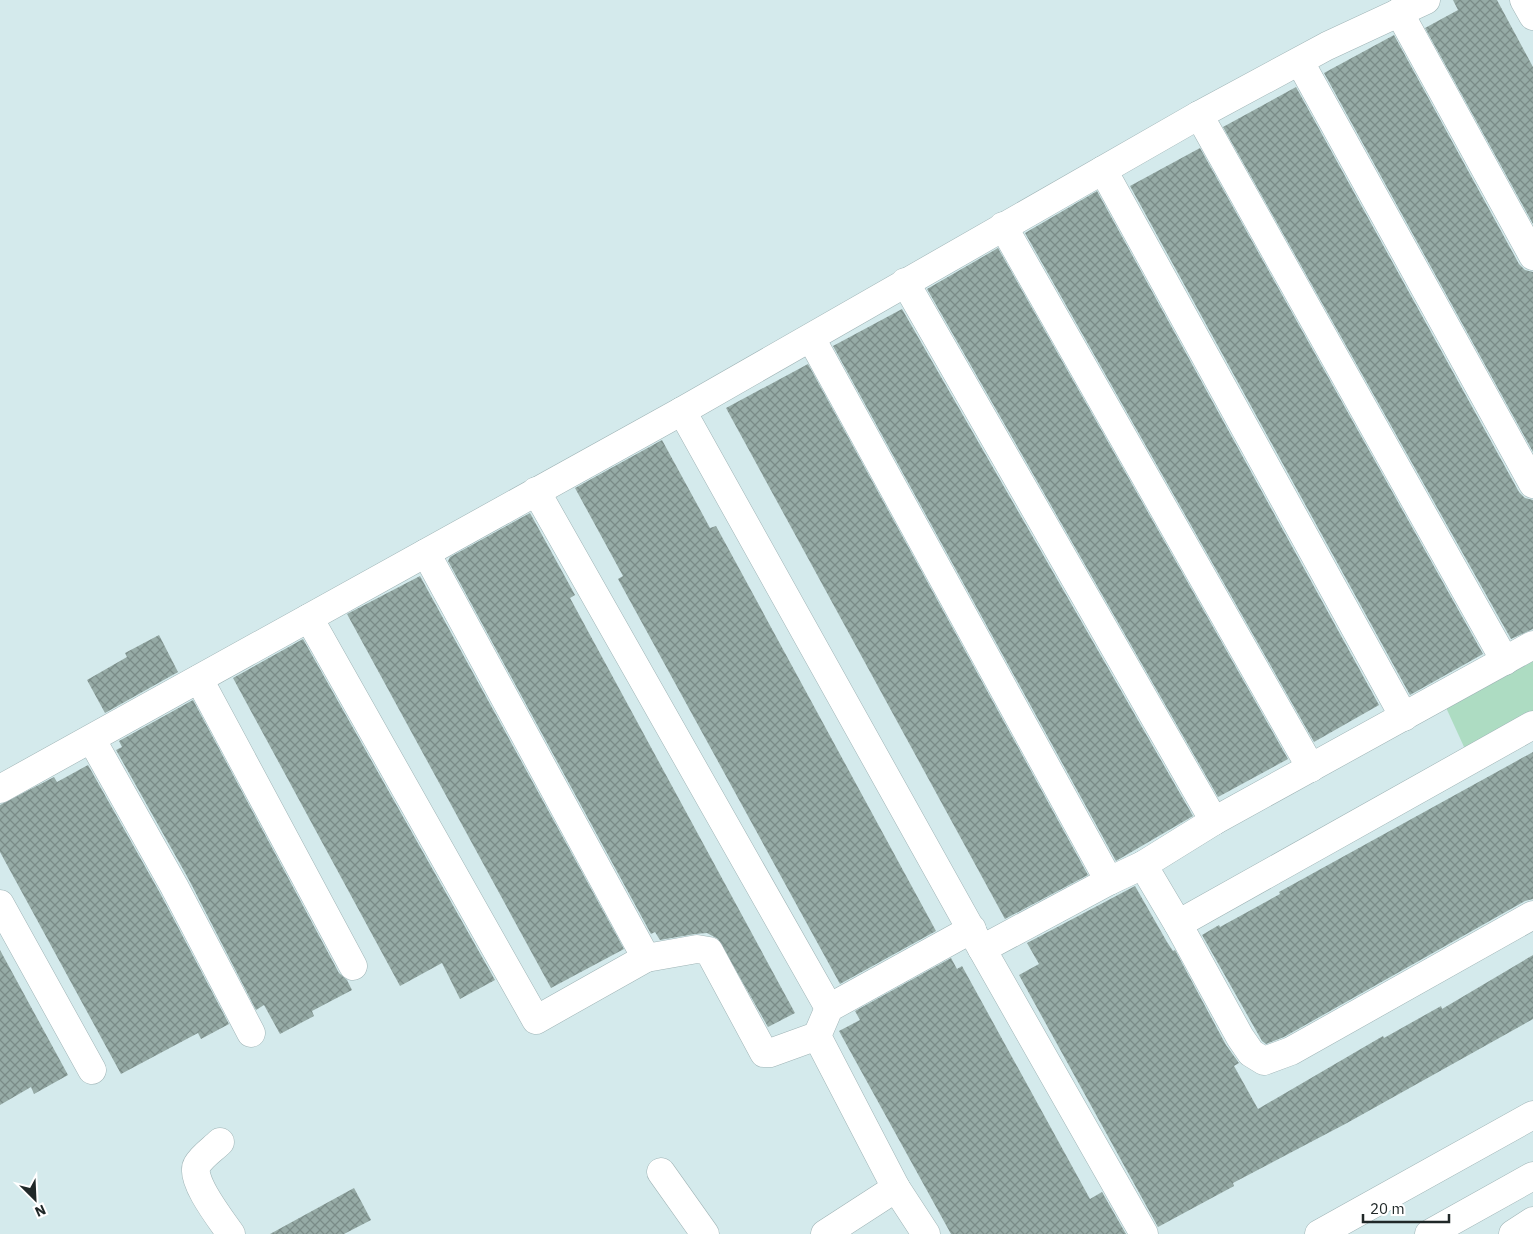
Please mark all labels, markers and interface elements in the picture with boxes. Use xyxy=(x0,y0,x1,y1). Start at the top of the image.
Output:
north arrow xyxy=(10,1174,60,1224)
scale bar xyxy=(1363,1192,1449,1224)
text: 20 m xyxy=(1370,1199,1405,1218)
text: N xyxy=(32,1201,49,1221)

